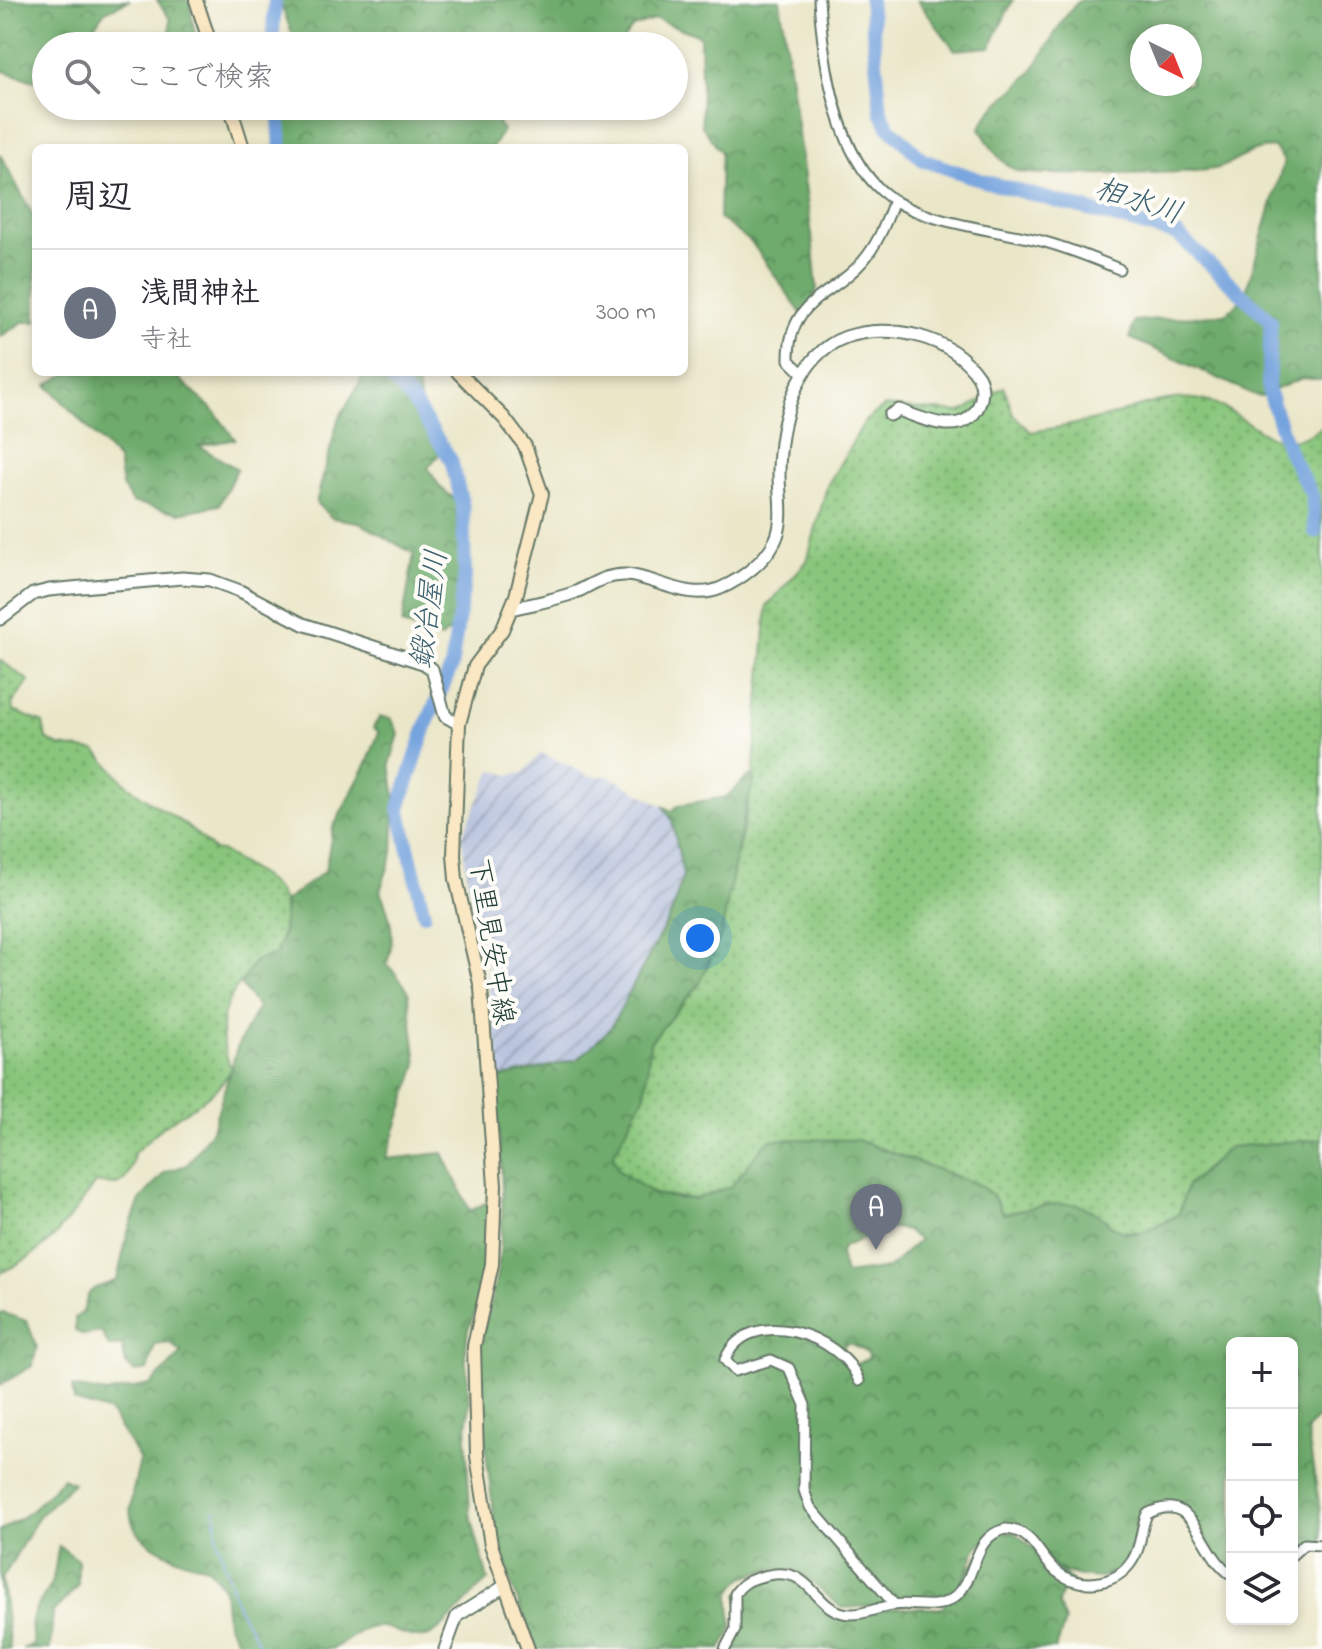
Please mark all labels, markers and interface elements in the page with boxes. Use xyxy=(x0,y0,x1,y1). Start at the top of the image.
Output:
north arrow xyxy=(1130,24,1202,96)
search box xyxy=(32,32,688,120)
icon: search xyxy=(60,54,104,98)
text: ここで検索 xyxy=(124,57,274,101)
water label: 相水川 xyxy=(1088,168,1188,238)
text: 周辺 xyxy=(64,174,132,224)
text: 浅間神社 xyxy=(140,273,260,317)
text: A xyxy=(82,294,98,332)
text: 300 m xyxy=(596,294,656,332)
text: 寺社 xyxy=(140,322,192,360)
water label: 鍛冶屋川 xyxy=(401,547,461,672)
street label: 下里見安中線 xyxy=(456,855,523,1028)
your location xyxy=(680,918,720,958)
pin: A xyxy=(850,1184,902,1250)
map controls xyxy=(1226,1337,1298,1625)
button: + xyxy=(1226,1337,1298,1409)
button: − xyxy=(1226,1409,1298,1481)
button: locate xyxy=(1226,1481,1298,1553)
button: layers xyxy=(1226,1553,1298,1625)

